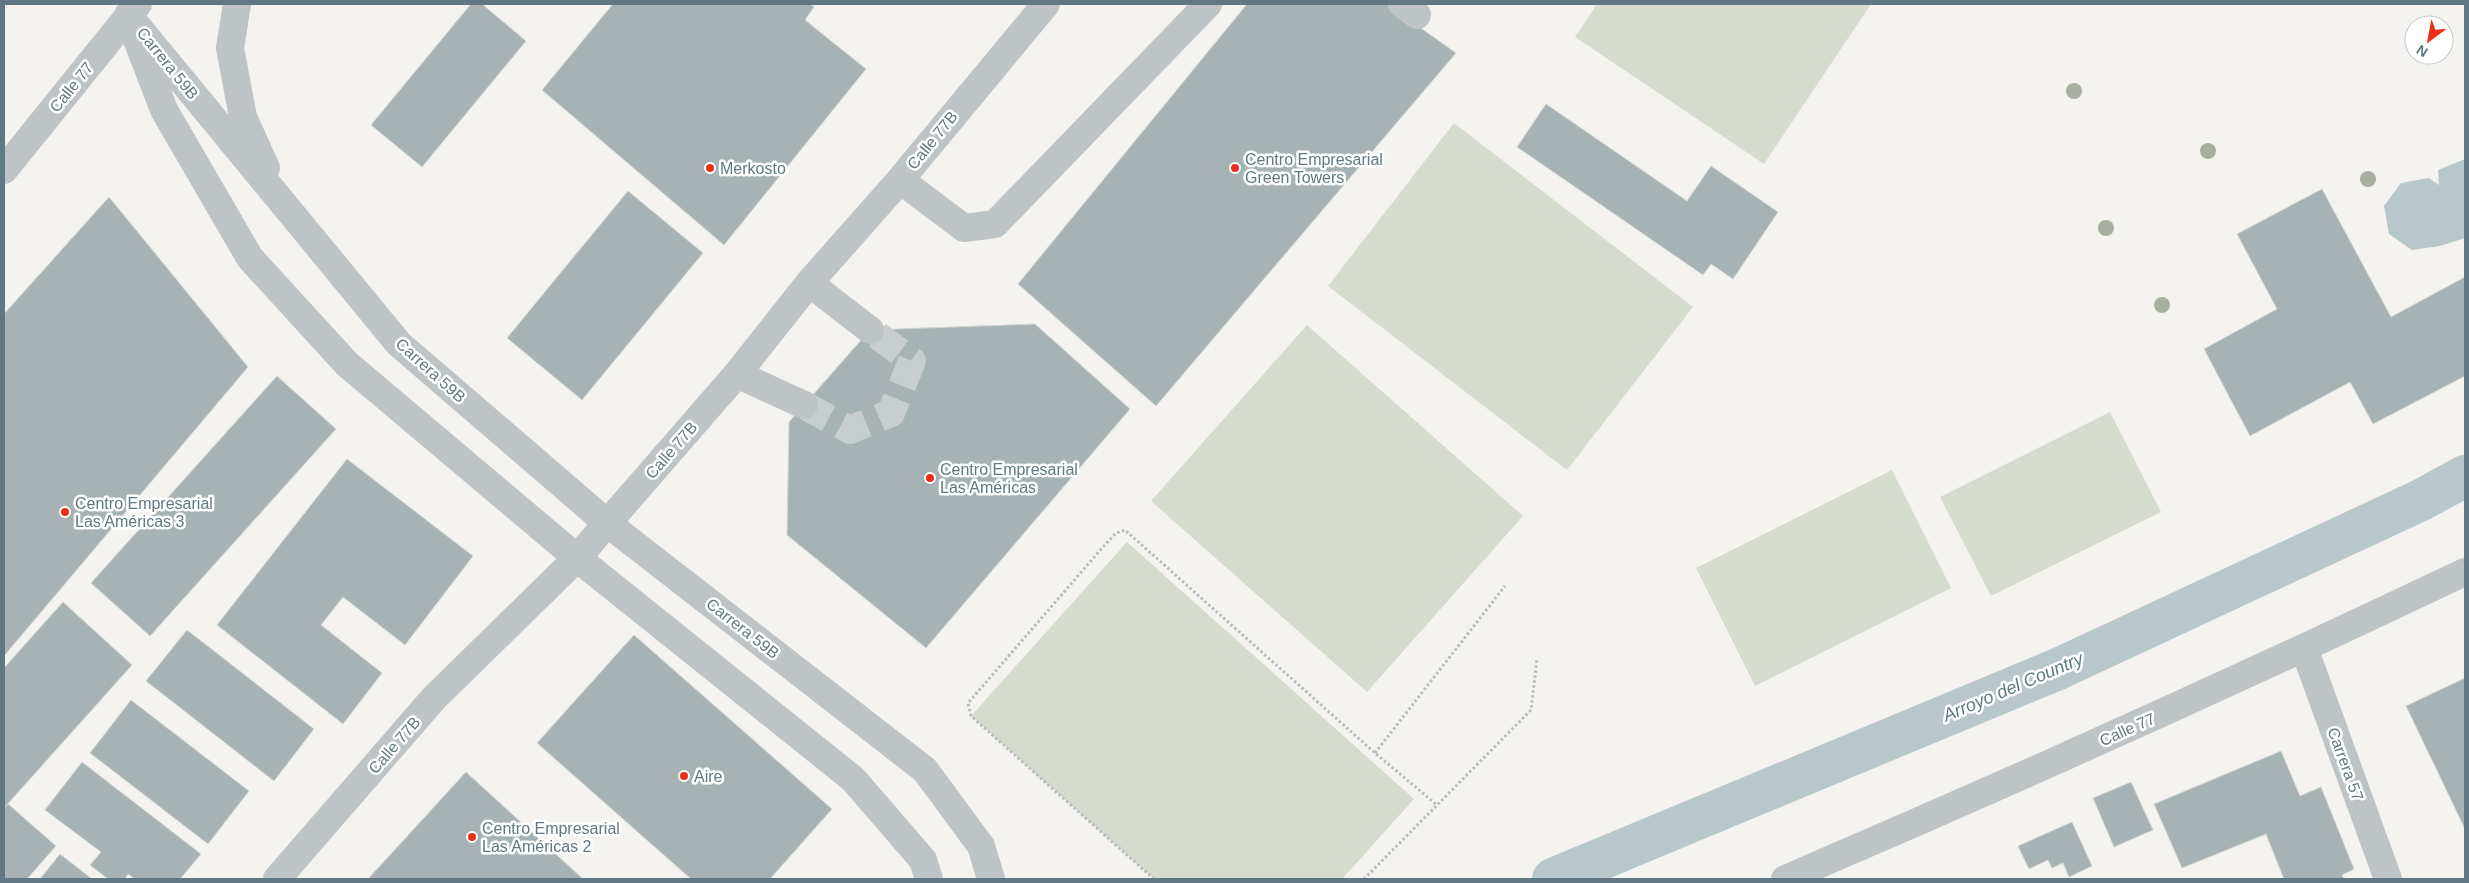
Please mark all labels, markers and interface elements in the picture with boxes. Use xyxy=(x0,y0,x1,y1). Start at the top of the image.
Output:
north arrow xyxy=(2404,15,2454,65)
street label: Carrera 59B xyxy=(134,24,202,103)
text: N xyxy=(2414,42,2431,60)
street label: Calle 77 xyxy=(46,59,97,115)
street label: Calle 77B xyxy=(904,108,961,173)
place label: Centro Empresarial Green Towers xyxy=(1245,151,1383,186)
place label: Merkosto xyxy=(720,160,786,177)
marker: Merkosto xyxy=(704,162,716,174)
marker: Centro Empresarial Green Towers xyxy=(1229,162,1241,174)
street label: Carrera 59B xyxy=(393,335,469,406)
street label: Calle 77B xyxy=(642,419,701,482)
place label: Centro Empresarial Las Américas xyxy=(940,461,1078,496)
marker: Centro Empresarial Las Américas xyxy=(924,472,936,484)
place label: Centro Empresarial Las Américas 3 xyxy=(75,495,213,530)
marker: Centro Empresarial Las Américas 3 xyxy=(59,506,71,518)
street label: Carrera 59B xyxy=(703,595,782,662)
water label: Arroyo del Country xyxy=(1939,648,2087,726)
street label: Calle 77 xyxy=(2097,710,2158,749)
street label: Calle 77B xyxy=(365,714,424,777)
street label: Carrera 57 xyxy=(2324,725,2367,803)
place label: Aire xyxy=(694,768,723,785)
marker: Aire xyxy=(678,770,690,782)
place label: Centro Empresarial Las Américas 2 xyxy=(482,820,620,855)
marker: Centro Empresarial Las Américas 2 xyxy=(466,831,478,843)

